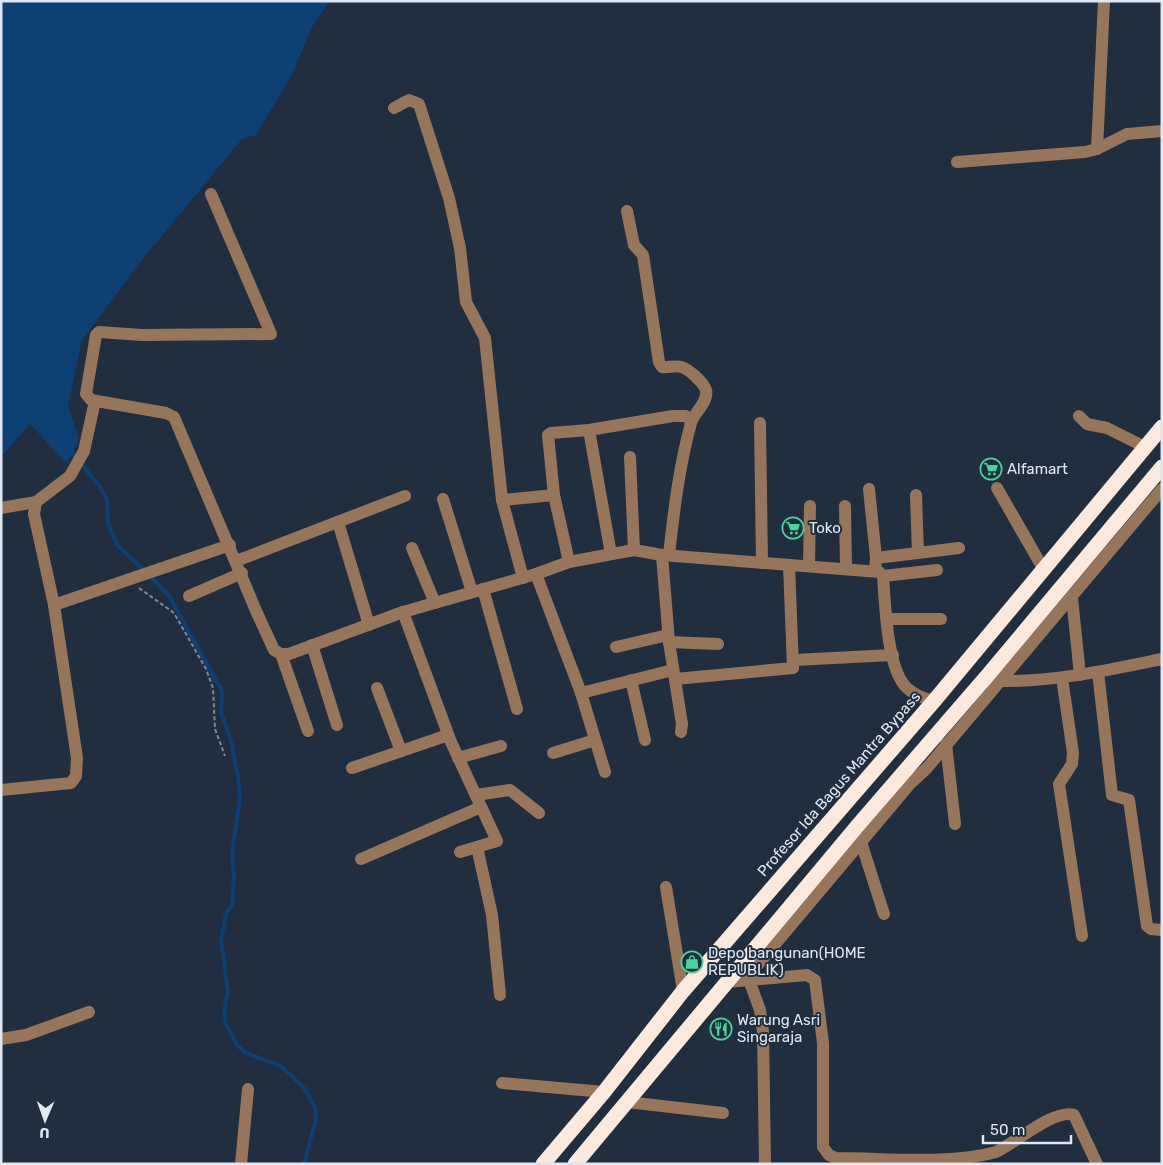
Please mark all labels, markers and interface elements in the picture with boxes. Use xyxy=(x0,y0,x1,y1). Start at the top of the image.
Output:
supermarket icon: Alfamart xyxy=(979,457,1003,481)
place label: Alfamart xyxy=(1007,460,1068,478)
supermarket icon: Toko xyxy=(781,516,805,540)
place label: Toko xyxy=(809,519,841,537)
street label: Profesor Ida Bagus Mantra Bypass xyxy=(754,688,924,880)
place label: Depo bangunan(HOME REPUBLIK) xyxy=(708,944,866,979)
shop icon: Depo bangunan(HOME REPUBLIK) xyxy=(680,950,704,974)
place label: Warung Asri Singaraja xyxy=(737,1011,820,1046)
restaurant icon: Warung Asri Singaraja xyxy=(709,1017,733,1041)
north arrow xyxy=(20,1095,70,1145)
scale bar xyxy=(983,1112,1070,1144)
text: 50 m xyxy=(990,1121,1025,1139)
text: U xyxy=(39,1124,50,1141)

